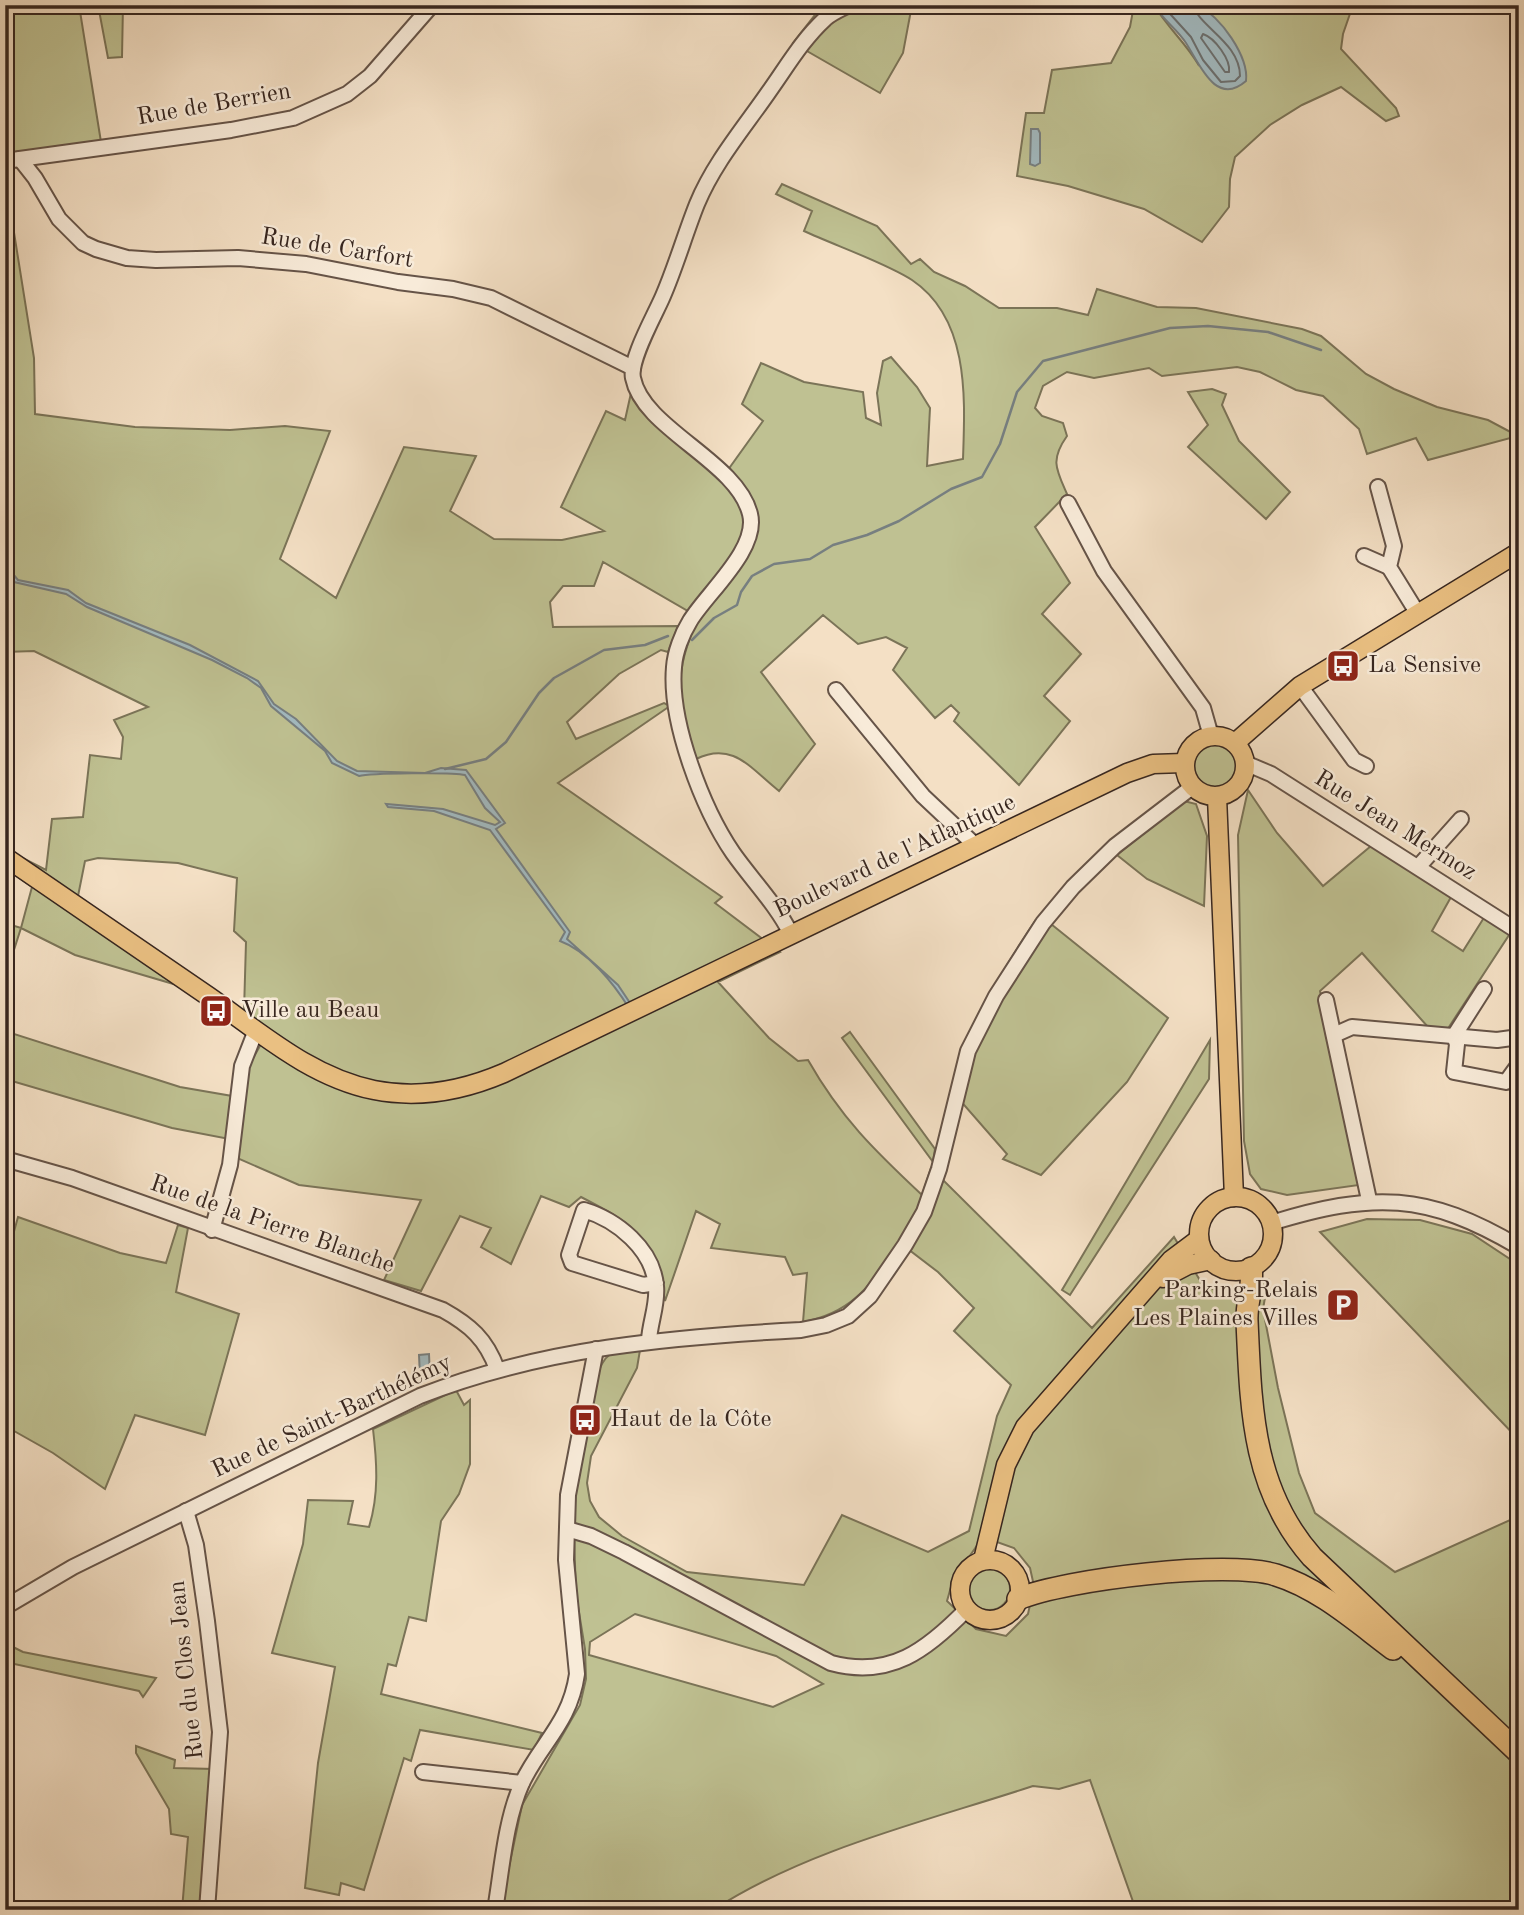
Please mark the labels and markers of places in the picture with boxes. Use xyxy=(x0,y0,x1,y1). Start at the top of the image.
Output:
bus stop icon: La Sensive xyxy=(1324,647,1362,685)
place label: La Sensive xyxy=(1368,654,1481,678)
bus stop icon: Ville au Beau xyxy=(197,992,235,1030)
place label: Ville au Beau xyxy=(241,999,380,1023)
place label: Parking-Relais Les Plaines Villes xyxy=(1133,1279,1318,1331)
parking icon: Parking-Relais Les Plaines Villes xyxy=(1324,1286,1362,1324)
bus stop icon: Haut de la Côte xyxy=(566,1401,604,1439)
place label: Haut de la Côte xyxy=(610,1408,771,1432)

